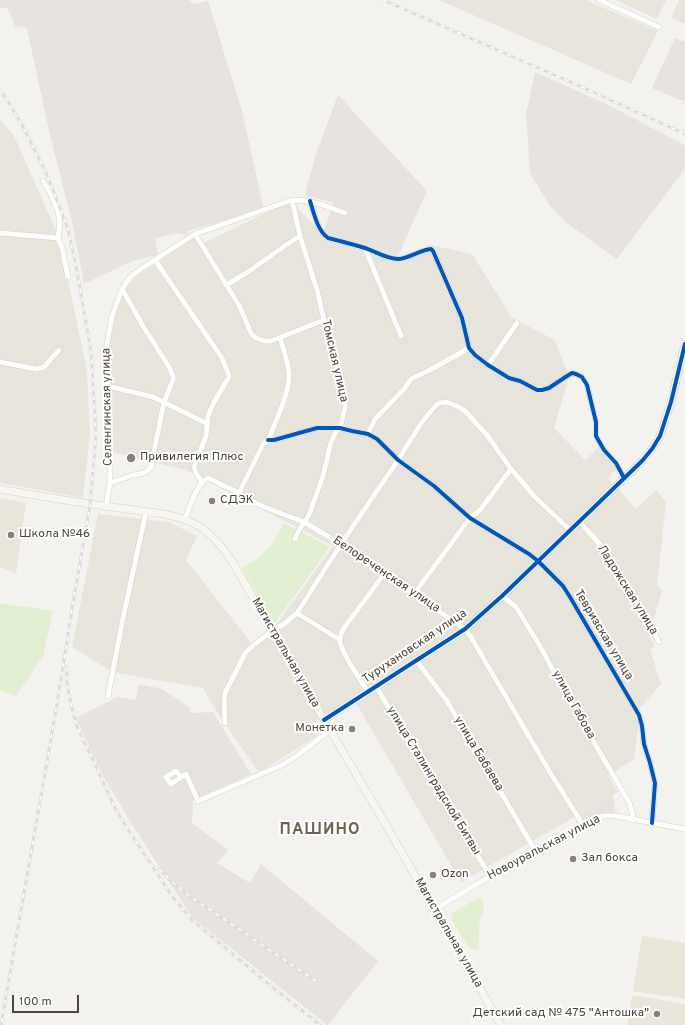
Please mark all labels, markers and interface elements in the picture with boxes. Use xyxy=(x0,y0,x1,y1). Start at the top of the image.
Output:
street label: Томская улица xyxy=(318,318,350,404)
street label: Селенгинская улица xyxy=(100,348,116,466)
place label: Привилегия Плюс xyxy=(140,451,243,465)
marker: Привилегия Плюс xyxy=(125,452,137,464)
place label: СДЭК xyxy=(220,494,254,508)
marker: СДЭК xyxy=(207,496,217,506)
place label: Школа №46 xyxy=(19,528,90,542)
marker: Школа №46 xyxy=(6,530,16,540)
street label: Белореченская улица xyxy=(330,534,442,616)
street label: Ладожская улица xyxy=(593,542,661,638)
street label: Тевризская улица xyxy=(570,587,636,683)
street label: Магистральная улица xyxy=(248,596,322,710)
street label: Турухановская улица xyxy=(360,607,470,687)
street label: улица Габова xyxy=(548,668,598,742)
street label: улица Сталинградской Битвы xyxy=(383,704,483,858)
street label: улица Бабаева xyxy=(450,714,506,794)
place label: Монетка xyxy=(295,722,344,736)
marker: Монетка xyxy=(347,724,357,734)
street label: Новоуральская улица xyxy=(485,812,603,884)
district label: ПАШИНО xyxy=(280,821,360,841)
place label: Зал бокса xyxy=(581,852,638,866)
marker: Зал бокса xyxy=(568,854,578,864)
place label: Ozon xyxy=(441,868,469,882)
marker: Ozon xyxy=(428,870,438,880)
street label: Магистральная улица xyxy=(411,876,485,990)
scale bar xyxy=(14,987,81,1013)
text: 100 m xyxy=(19,994,52,1010)
place label: Детский сад № 475 "Антошка" xyxy=(473,1007,649,1021)
marker: Детский сад № 475 "Антошка" xyxy=(652,1009,662,1019)

